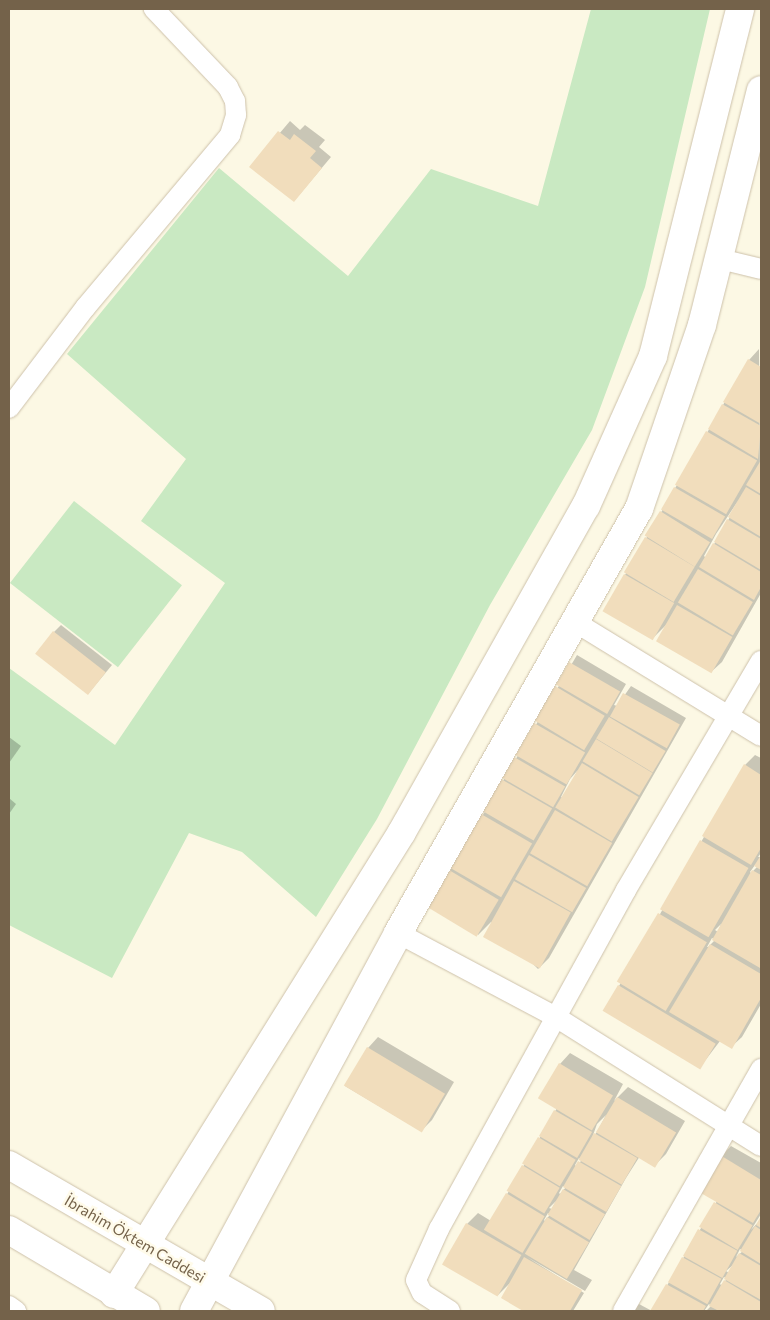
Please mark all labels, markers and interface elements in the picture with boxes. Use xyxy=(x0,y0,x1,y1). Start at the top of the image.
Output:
street label: İbrahim Öktem Caddesi xyxy=(61,1191,209,1287)

